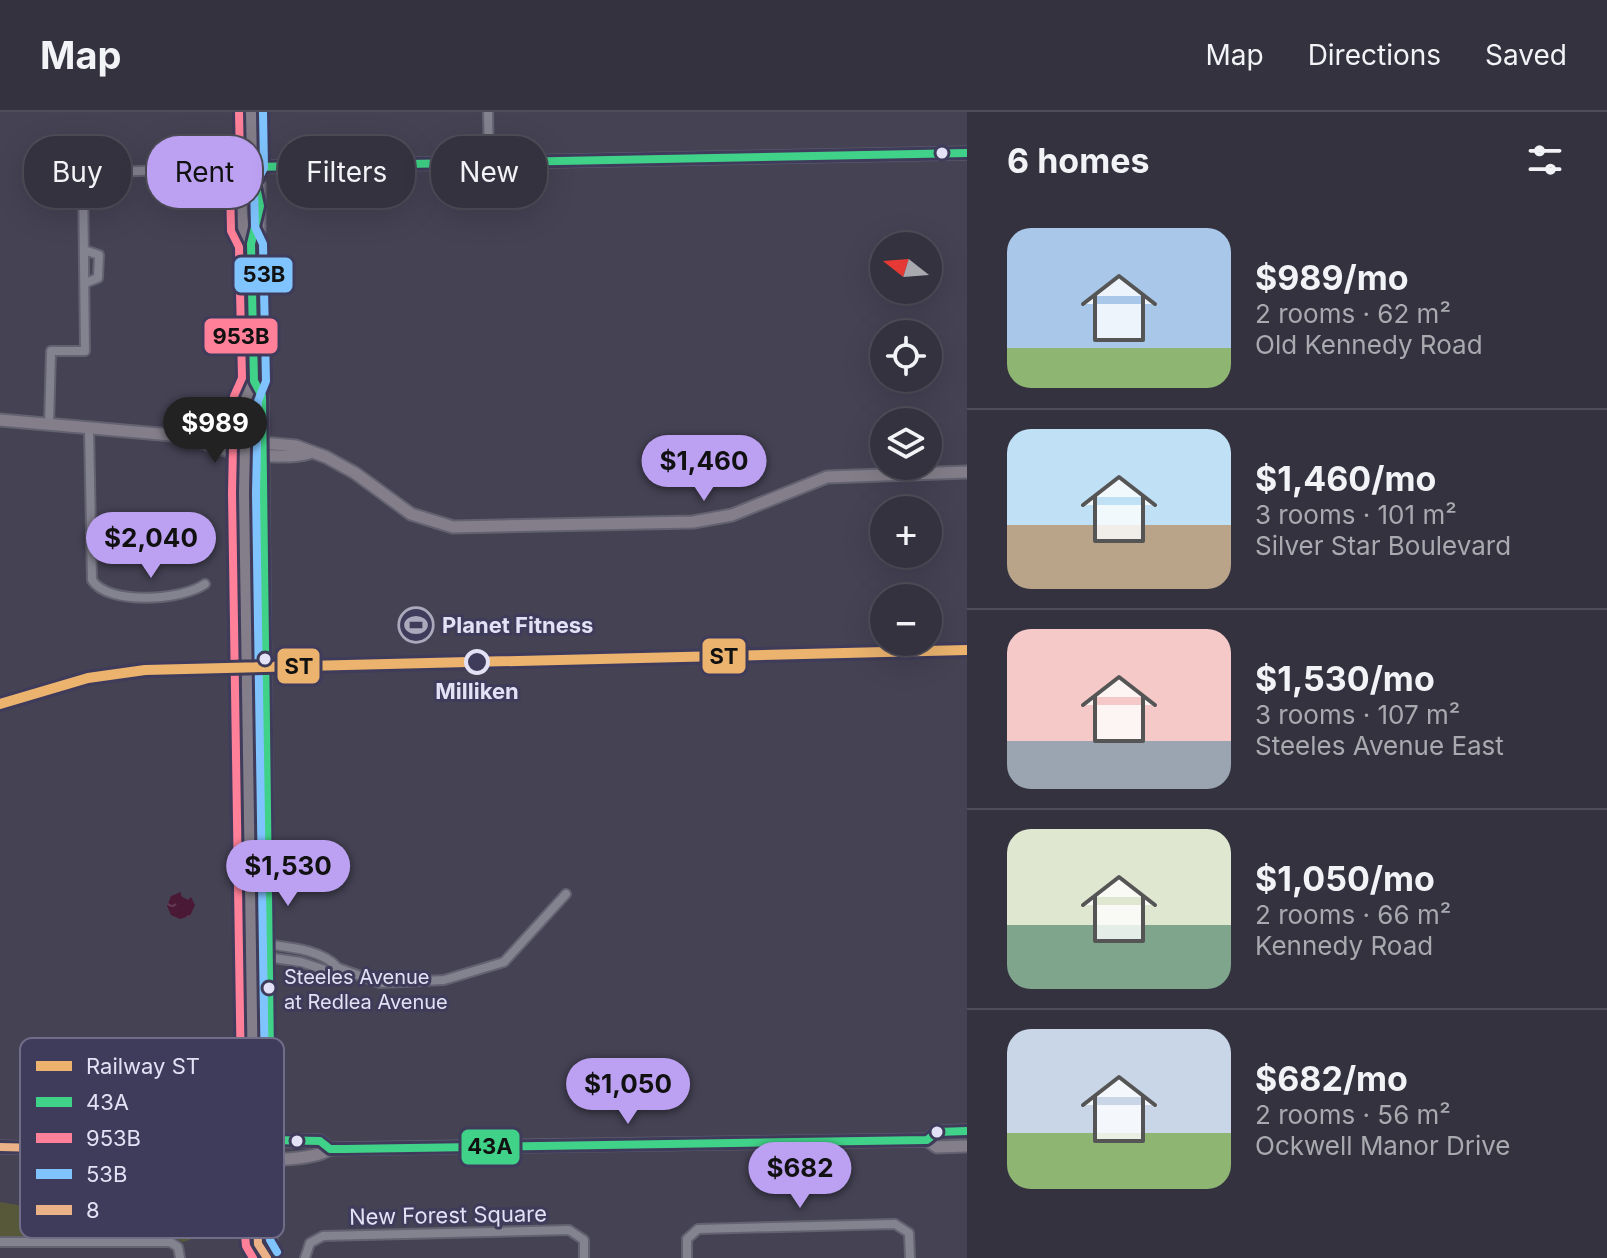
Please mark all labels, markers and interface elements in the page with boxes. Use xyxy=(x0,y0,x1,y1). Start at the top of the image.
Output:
text: Map xyxy=(40,32,121,78)
text: Map xyxy=(1205,38,1264,72)
text: Directions xyxy=(1308,38,1441,72)
text: Saved xyxy=(1485,38,1567,72)
chip: Buy xyxy=(24,136,131,208)
chip: Rent xyxy=(147,136,262,208)
chip: Filters xyxy=(278,136,415,208)
chip: New xyxy=(431,136,547,208)
icon: filters xyxy=(1523,138,1567,182)
text: 6 homes xyxy=(1007,140,1149,181)
unlabelled marker xyxy=(934,145,950,161)
north arrow xyxy=(870,232,942,304)
map controls xyxy=(870,232,942,656)
line badge: 53B xyxy=(233,256,294,294)
text: $989/mo xyxy=(1255,257,1409,298)
icon: home xyxy=(1071,260,1167,356)
text: 53B xyxy=(243,261,285,287)
text: 2 rooms · 62 m² xyxy=(1255,298,1451,329)
line badge: 953B xyxy=(203,317,279,355)
button: locate xyxy=(870,320,942,392)
text: 953B xyxy=(212,323,270,349)
text: Old Kennedy Road xyxy=(1255,329,1483,360)
pin: $989 xyxy=(168,397,262,465)
text: $989 xyxy=(181,407,249,438)
button: layers xyxy=(870,408,942,480)
pin: $1,460 xyxy=(639,435,769,503)
text: $1,460 xyxy=(660,445,748,476)
text: $1,460/mo xyxy=(1255,458,1436,499)
icon: home xyxy=(1071,461,1167,557)
button: + xyxy=(870,496,942,568)
text: 3 rooms · 101 m² xyxy=(1255,499,1457,530)
pin: $2,040 xyxy=(86,512,216,580)
text: $2,040 xyxy=(104,522,198,553)
text: Silver Star Boulevard xyxy=(1255,530,1511,561)
button: − xyxy=(870,584,942,656)
sports icon: Planet Fitness xyxy=(397,606,435,644)
place label: Planet Fitness xyxy=(442,612,593,638)
line badge: ST xyxy=(701,637,747,675)
text: ST xyxy=(709,643,739,669)
line badge: ST xyxy=(276,647,321,685)
marker: Milliken xyxy=(465,650,489,674)
unlabelled marker xyxy=(257,651,273,667)
text: ST xyxy=(284,653,314,679)
text: $1,530/mo xyxy=(1255,658,1435,699)
icon: home xyxy=(1071,661,1167,757)
place label: Milliken xyxy=(435,678,519,704)
text: 3 rooms · 107 m² xyxy=(1255,699,1460,730)
text: Steeles Avenue East xyxy=(1255,730,1504,761)
pin: $1,530 xyxy=(223,840,353,908)
text: $1,530 xyxy=(244,850,332,881)
text: $1,050/mo xyxy=(1255,858,1435,899)
icon: home xyxy=(1071,861,1167,957)
text: 2 rooms · 66 m² xyxy=(1255,899,1451,930)
text: Kennedy Road xyxy=(1255,930,1433,961)
place label: Steeles Avenue at Redlea Avenue xyxy=(284,965,448,1014)
marker: Steeles Avenue at Redlea Avenue xyxy=(261,980,277,996)
legend xyxy=(20,1038,284,1238)
text: Railway ST xyxy=(86,1053,200,1079)
pin: $1,050 xyxy=(563,1058,693,1126)
text: $682/mo xyxy=(1255,1058,1408,1099)
icon: home xyxy=(1071,1061,1167,1157)
text: $1,050 xyxy=(584,1068,672,1099)
text: 43A xyxy=(86,1089,129,1115)
text: 2 rooms · 56 m² xyxy=(1255,1099,1451,1130)
unlabelled marker xyxy=(929,1124,945,1140)
text: 953B xyxy=(86,1125,141,1151)
line badge: 43A xyxy=(460,1128,521,1166)
text: Ockwell Manor Drive xyxy=(1255,1130,1511,1161)
unlabelled marker xyxy=(289,1133,305,1149)
text: 43A xyxy=(467,1133,513,1159)
pin: $682 xyxy=(753,1142,847,1210)
text: $682 xyxy=(766,1152,834,1183)
text: 53B xyxy=(86,1161,127,1187)
text: 8 xyxy=(86,1197,100,1223)
street label: New Forest Square xyxy=(349,1200,547,1230)

